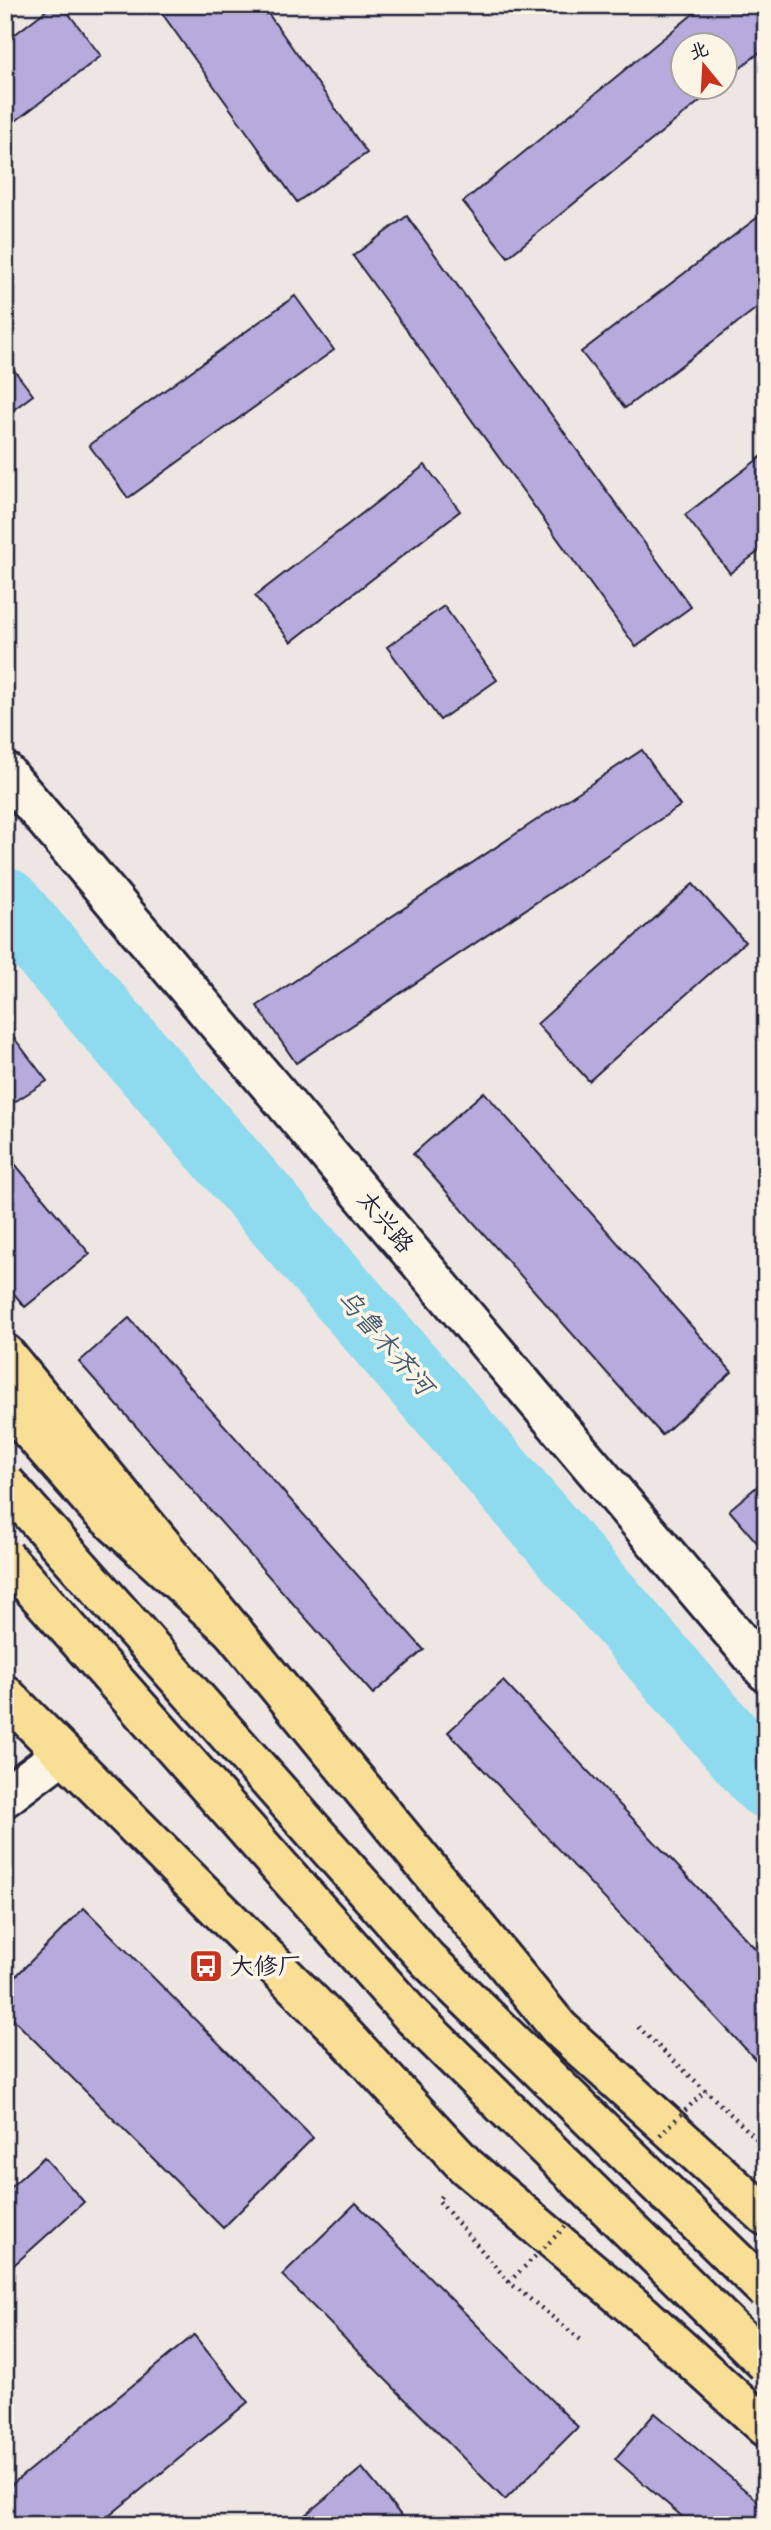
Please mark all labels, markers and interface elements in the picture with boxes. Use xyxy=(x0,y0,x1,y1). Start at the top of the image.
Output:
north arrow xyxy=(670,32,740,102)
text: 北 xyxy=(686,36,713,68)
street label: 太兴路 xyxy=(348,1185,421,1262)
water label: 乌鲁木齐河 xyxy=(327,1282,443,1409)
bus stop icon: 大修厂 xyxy=(187,1947,225,1985)
place label: 大修厂 xyxy=(230,1951,302,1986)

